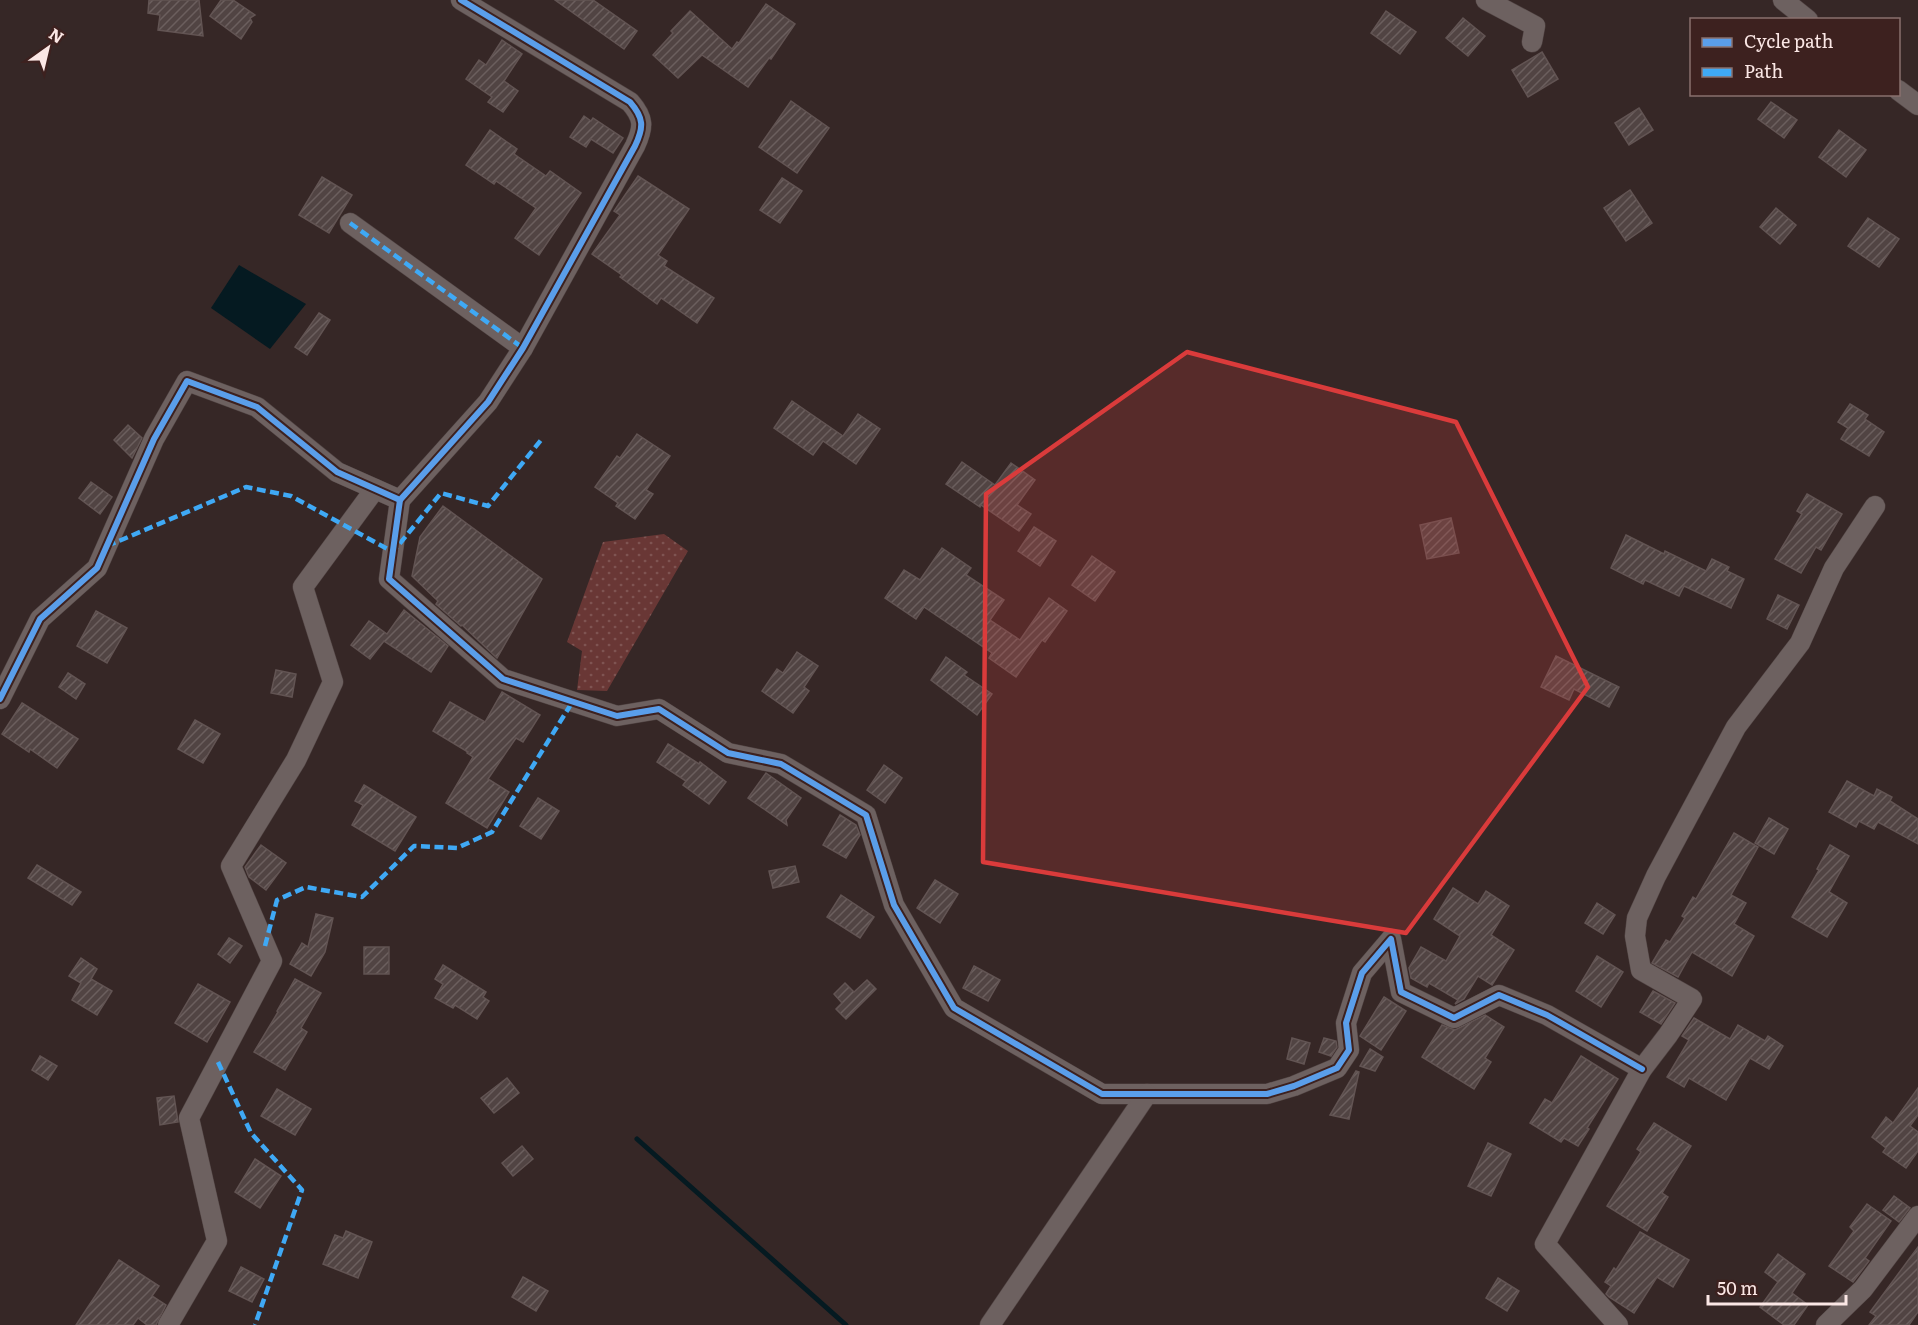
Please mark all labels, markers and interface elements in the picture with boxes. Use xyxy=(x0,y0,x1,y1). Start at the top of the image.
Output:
north arrow xyxy=(18,18,78,78)
legend xyxy=(1690,18,1900,96)
text: N xyxy=(45,21,69,48)
text: Cycle path xyxy=(1744,27,1833,54)
text: Path xyxy=(1744,57,1783,84)
scale bar xyxy=(1708,1268,1846,1306)
text: 50 m xyxy=(1717,1274,1758,1301)

